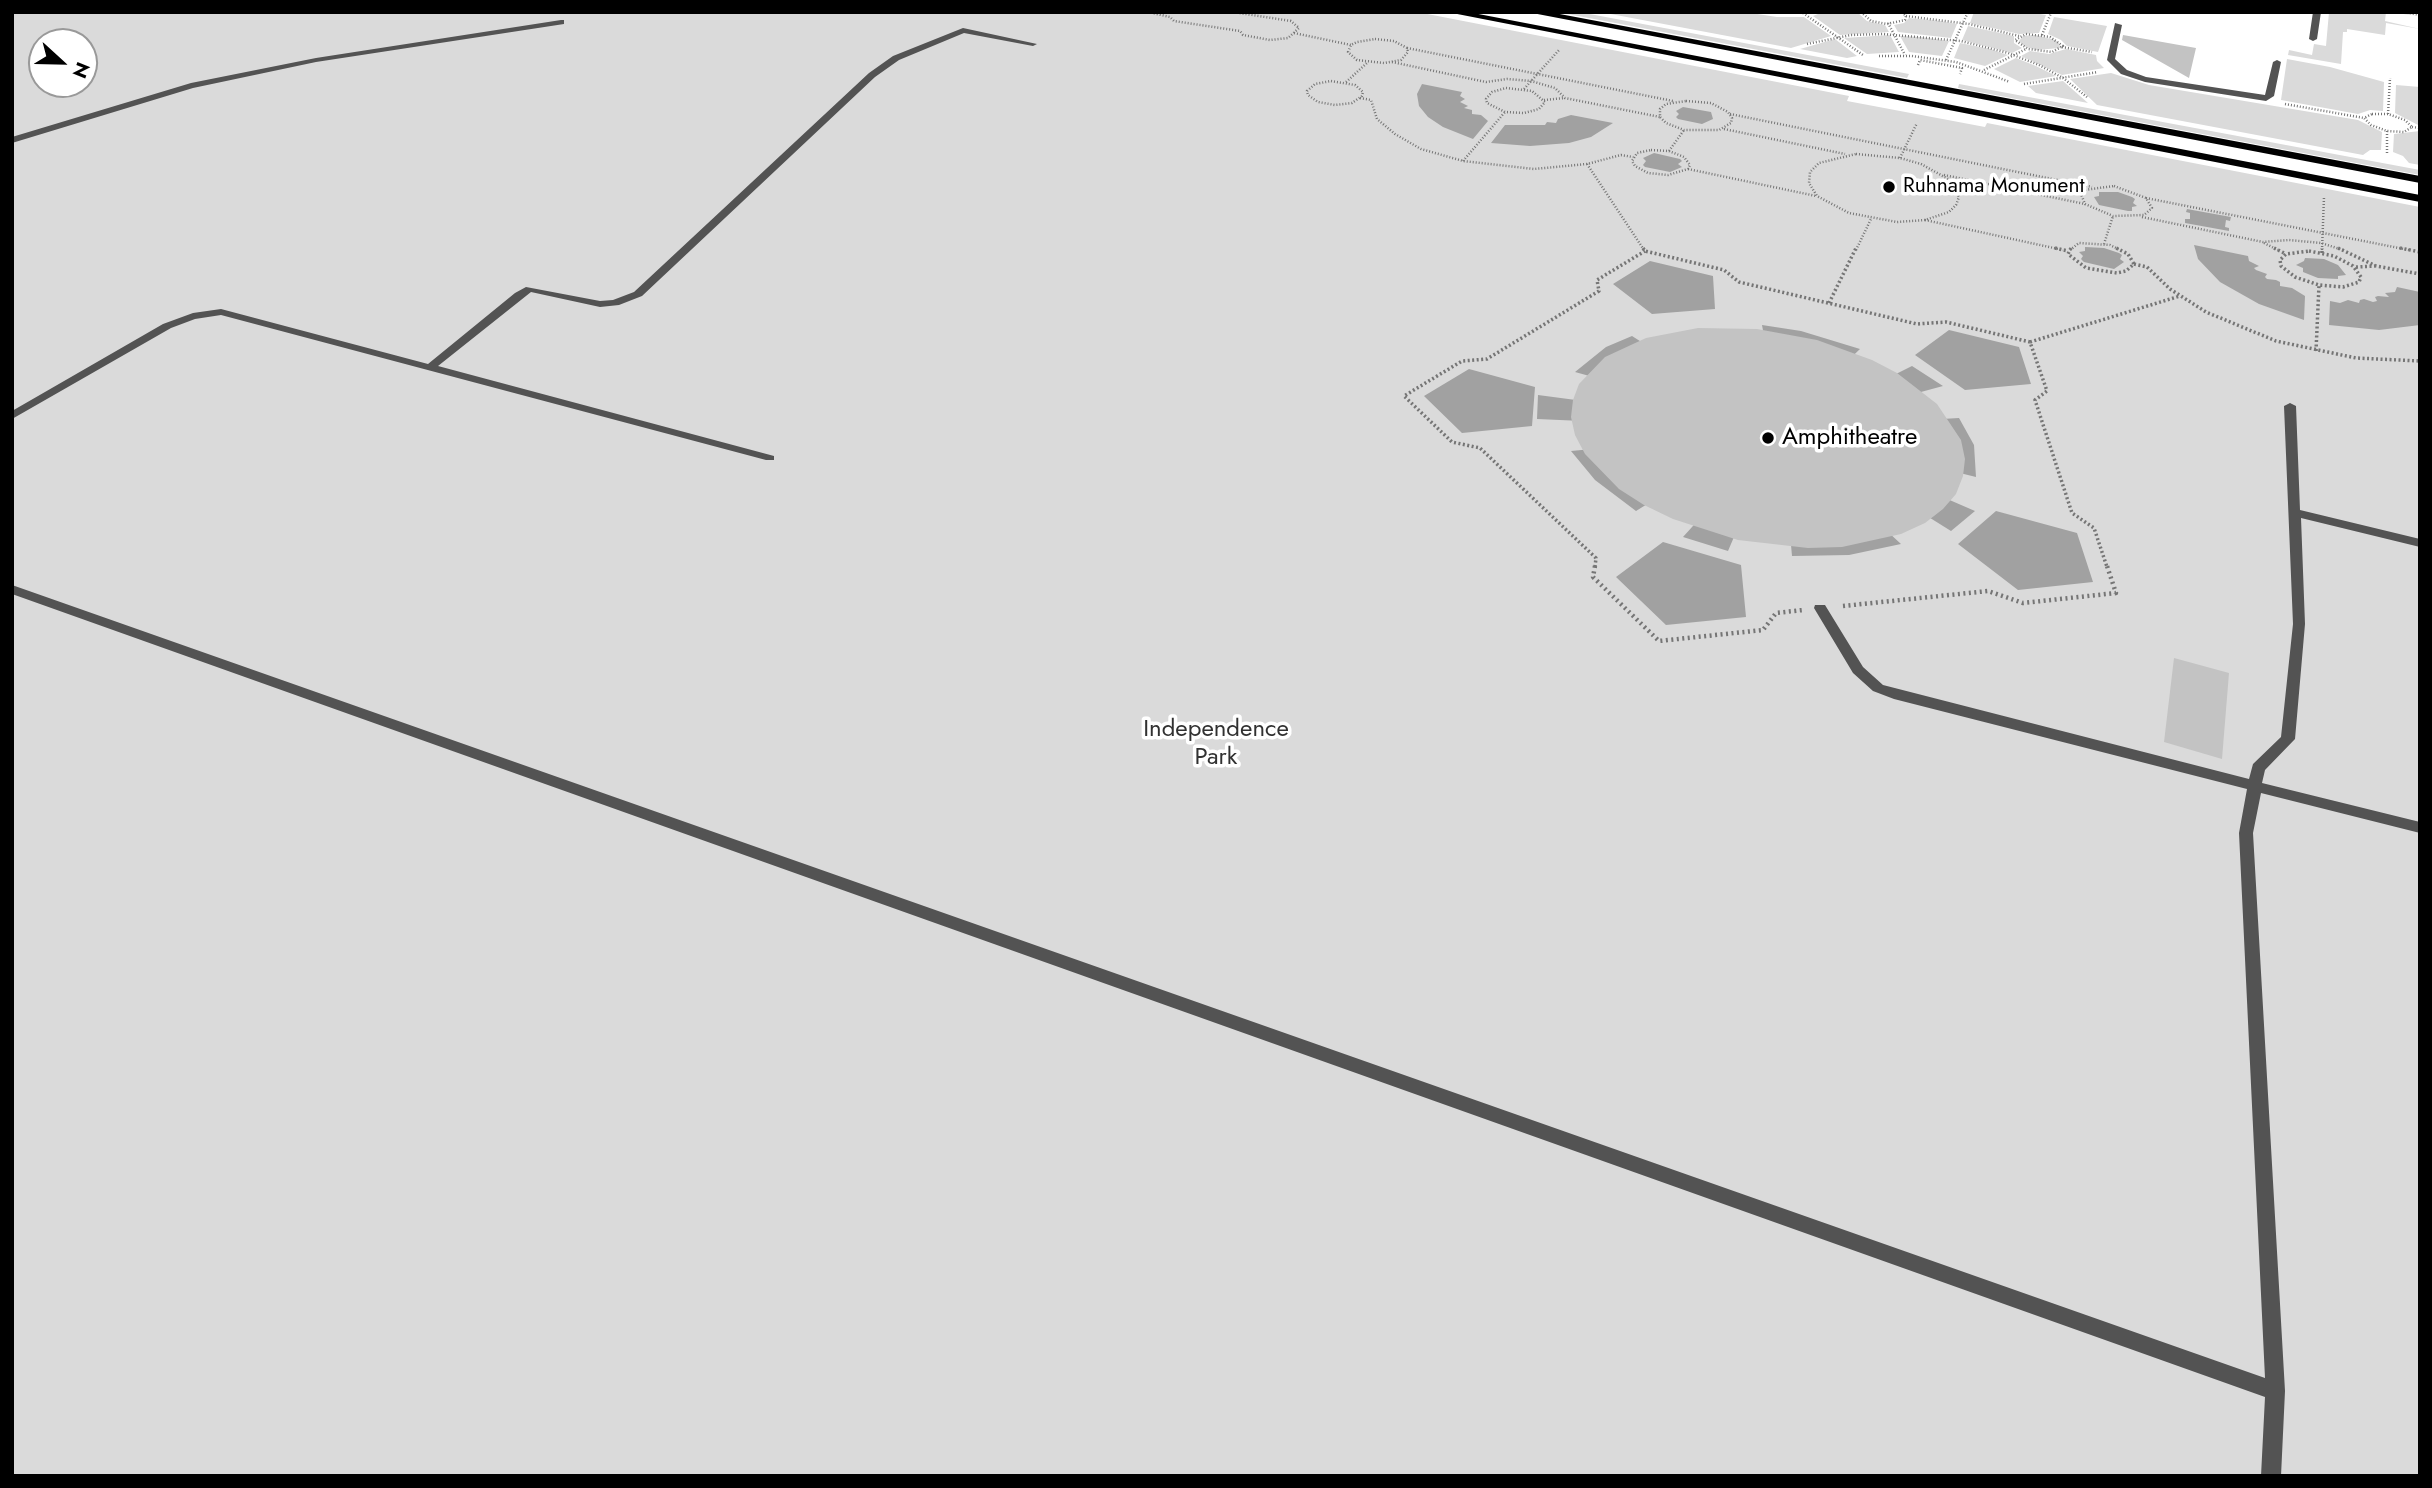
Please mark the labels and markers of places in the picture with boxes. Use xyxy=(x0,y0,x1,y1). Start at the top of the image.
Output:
place label: Ruhnama Monument xyxy=(1903,174,2085,200)
marker: Ruhnama Monument xyxy=(1881,179,1897,195)
place label: Amphitheatre xyxy=(1782,424,1917,452)
marker: Amphitheatre xyxy=(1760,430,1776,446)

